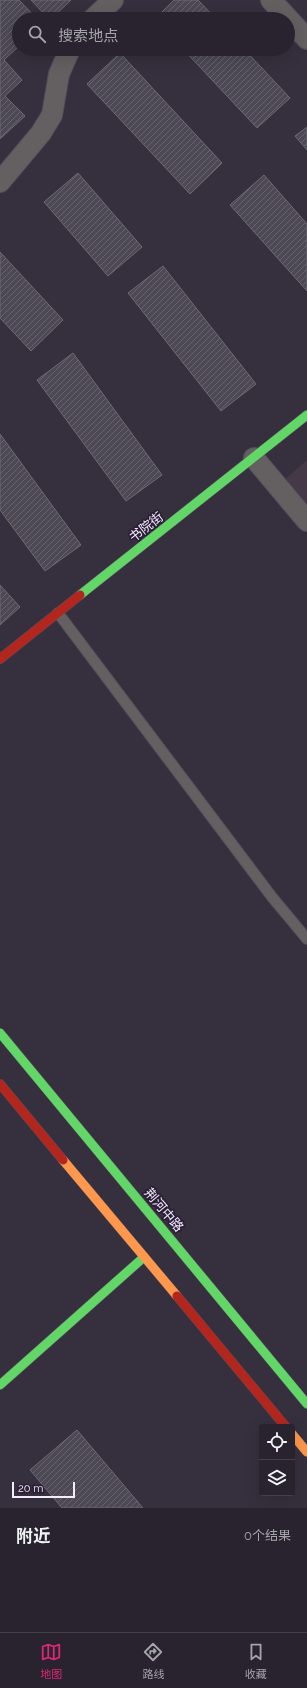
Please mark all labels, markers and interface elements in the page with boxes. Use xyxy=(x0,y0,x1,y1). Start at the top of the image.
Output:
search box xyxy=(12,12,295,56)
icon: search xyxy=(26,23,48,45)
text: 搜索地点 xyxy=(58,27,118,45)
street label: 书院街 xyxy=(126,509,166,545)
street label: 荆河中路 xyxy=(142,1185,186,1235)
map controls xyxy=(259,1424,295,1496)
button: locate xyxy=(259,1424,295,1460)
button: layers xyxy=(259,1460,295,1496)
scale bar xyxy=(12,1480,75,1499)
text: 20 m xyxy=(18,1482,43,1495)
text: 附近 xyxy=(16,1526,50,1546)
text: 0个结果 xyxy=(244,1528,291,1543)
tab: 地图 xyxy=(40,1641,62,1681)
tab: 路线 xyxy=(142,1641,164,1681)
tab: 收藏 xyxy=(245,1641,267,1681)

